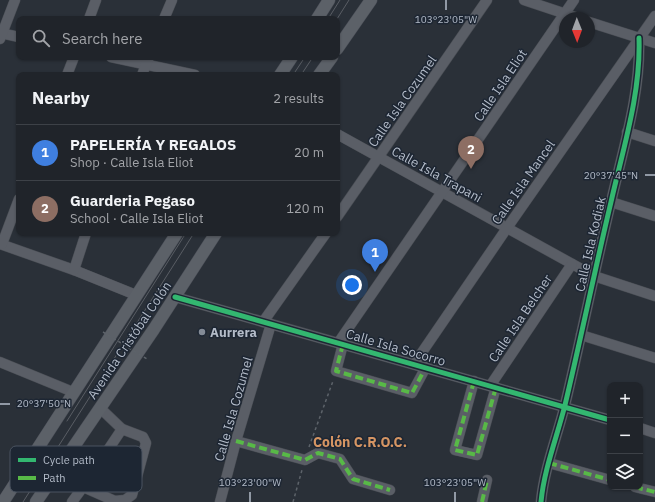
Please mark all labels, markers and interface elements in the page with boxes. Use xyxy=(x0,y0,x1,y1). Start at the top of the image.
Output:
north arrow xyxy=(559,12,595,48)
text: 103°23'05"W xyxy=(415,13,477,26)
search box xyxy=(16,16,340,60)
icon: search xyxy=(30,27,52,49)
text: Search here xyxy=(62,29,142,48)
street label: Calle Isla Eliot xyxy=(470,46,531,125)
street label: Calle Isla Cozumel xyxy=(364,52,441,150)
text: Nearby xyxy=(32,87,90,109)
text: 2 results xyxy=(273,90,324,107)
text: PAPELERÍA Y REGALOS xyxy=(70,135,236,154)
pin: 2 xyxy=(458,136,484,169)
street label: Calle Isla Mancel xyxy=(488,136,559,228)
street label: Calle Isla Trapani xyxy=(388,143,485,206)
text: 1 xyxy=(41,144,49,161)
text: 20 m xyxy=(294,144,324,161)
text: Shop · Calle Isla Eliot xyxy=(70,154,194,171)
text: 20°37'45"N xyxy=(584,169,638,182)
text: Guarderia Pegaso xyxy=(70,191,195,210)
street label: Calle Isla Kodiak xyxy=(571,195,610,293)
text: 2 xyxy=(41,200,49,217)
text: 120 m xyxy=(286,200,324,217)
text: School · Calle Isla Eliot xyxy=(70,210,203,227)
pin: 1 xyxy=(362,239,388,272)
street label: Calle Isla Belcher xyxy=(485,271,556,365)
your location xyxy=(342,275,362,295)
street label: Avenida Cristóbal Colón xyxy=(84,278,175,402)
place label: Aurrera xyxy=(210,324,257,341)
street label: Calle Isla Socorro xyxy=(344,325,448,370)
marker: Aurrera xyxy=(197,327,207,337)
street label: Calle Isla Cozumel xyxy=(210,354,257,463)
map controls xyxy=(607,382,643,490)
button: + xyxy=(607,382,643,418)
text: 20°37'50"N xyxy=(17,397,71,410)
button: − xyxy=(607,418,643,454)
district label: Colón C.R.O.C. xyxy=(313,433,407,451)
legend xyxy=(10,446,142,492)
text: Cycle path xyxy=(43,453,95,467)
button: layers xyxy=(607,454,643,490)
text: Path xyxy=(43,471,66,485)
text: 103°23'00"W xyxy=(219,476,281,489)
text: 103°23'05"W xyxy=(424,476,486,489)

